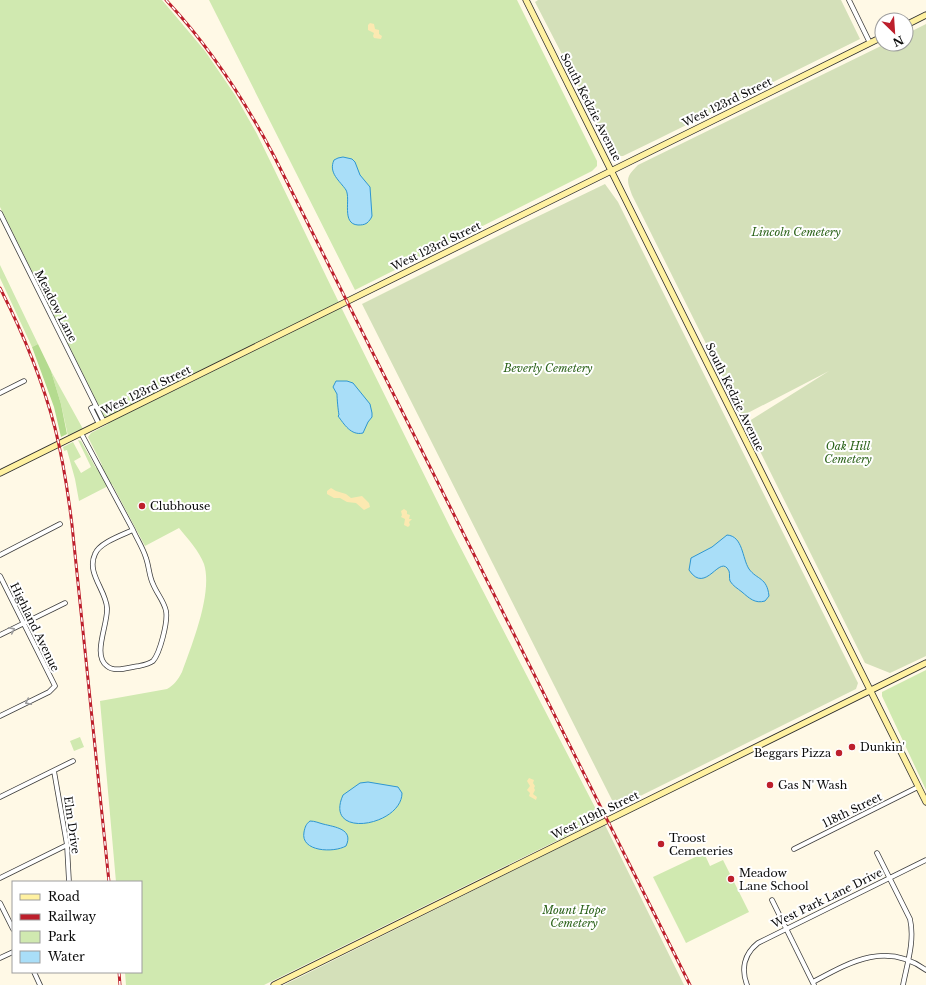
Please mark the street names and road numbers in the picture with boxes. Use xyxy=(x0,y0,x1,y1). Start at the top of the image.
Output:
street label: South Kedzie Avenue xyxy=(558,51,624,163)
street label: West 123rd Street xyxy=(679,74,775,130)
street label: West 123rd Street xyxy=(388,218,484,274)
street label: Meadow Lane xyxy=(32,268,80,344)
street label: South Kedzie Avenue xyxy=(703,340,767,454)
street label: West 123rd Street xyxy=(98,362,194,418)
street label: Highland Avenue xyxy=(7,580,63,674)
street label: West 119th Street xyxy=(548,787,642,843)
street label: 118th Street xyxy=(820,789,885,830)
street label: Elm Drive xyxy=(61,795,83,855)
street label: West Park Lane Drive xyxy=(768,865,885,931)

